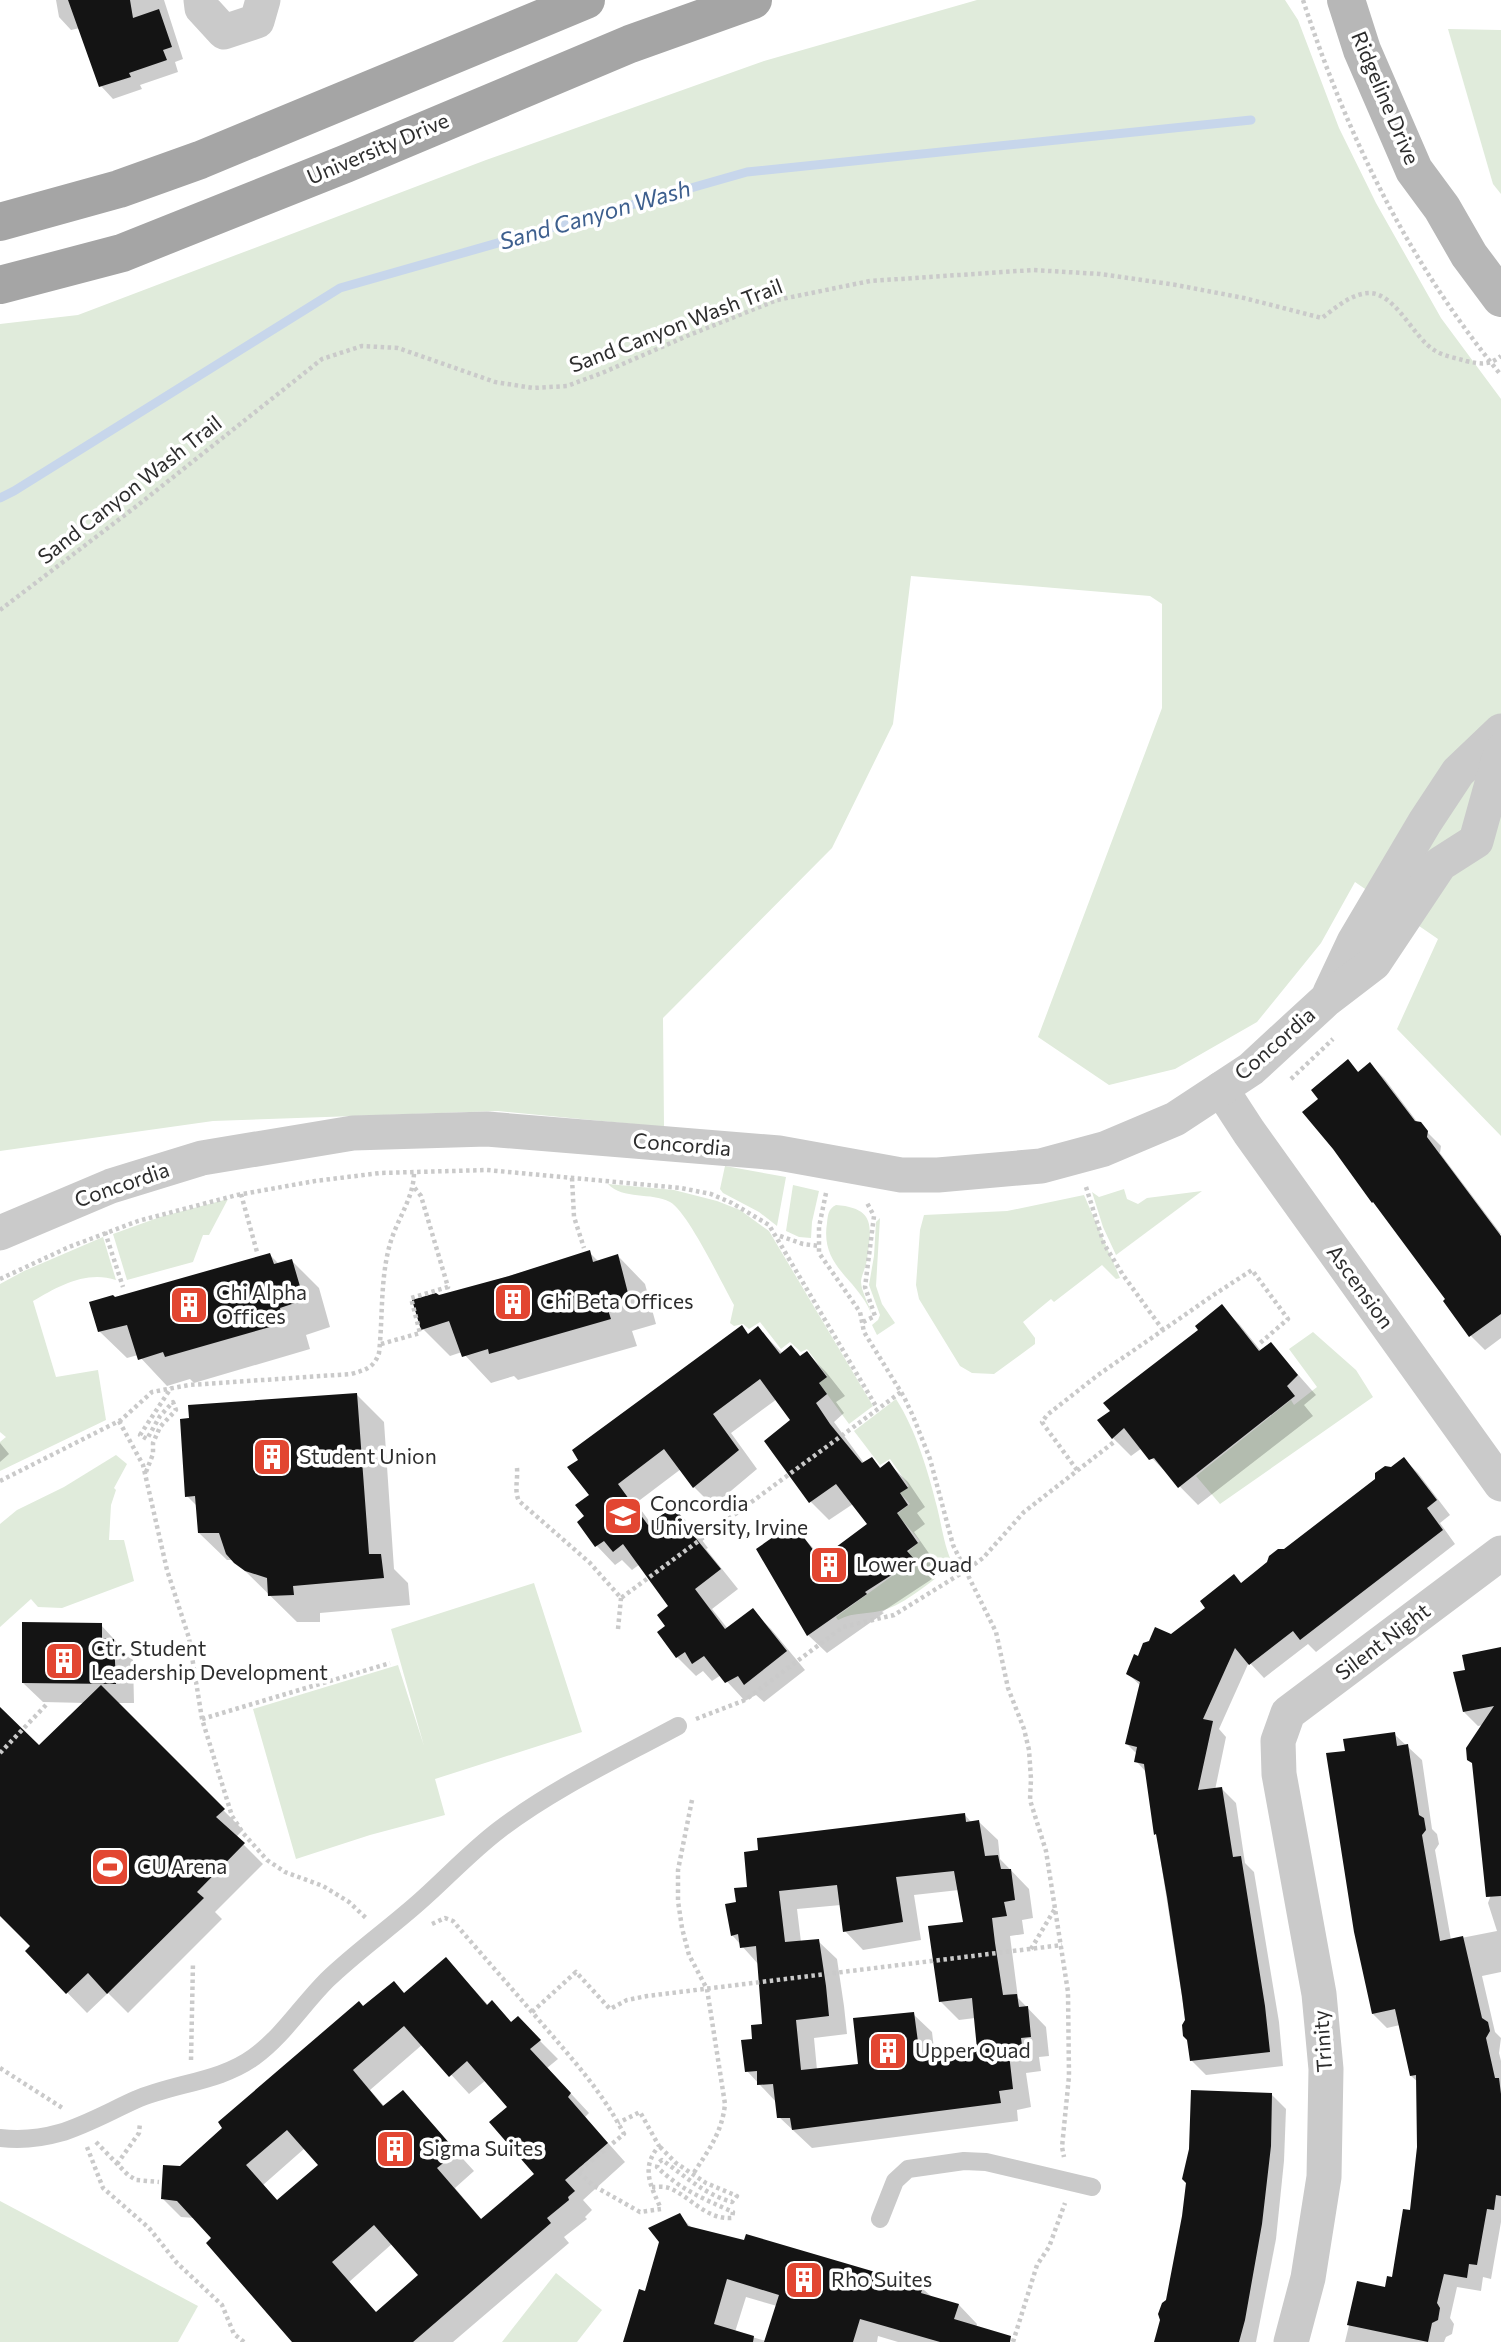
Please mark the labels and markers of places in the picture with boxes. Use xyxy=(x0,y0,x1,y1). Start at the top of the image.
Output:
place label: Chi Alpha Offices xyxy=(216,1279,307,1328)
building icon: Chi Beta Offices xyxy=(492,1281,534,1323)
building icon: Chi Alpha Offices xyxy=(168,1284,210,1326)
place label: Chi Beta Offices xyxy=(540,1288,694,1313)
building icon: Student Union xyxy=(251,1436,293,1478)
place label: Student Union xyxy=(299,1443,437,1468)
place label: Concordia University, Irvine xyxy=(650,1490,808,1539)
school or university icon: Concordia University, Irvine xyxy=(602,1495,644,1537)
building icon: Lower Quad xyxy=(808,1544,850,1586)
place label: Lower Quad xyxy=(856,1551,972,1576)
place label: Ctr. Student Leadership Development xyxy=(91,1635,328,1684)
building icon: Ctr. Student Leadership Development xyxy=(43,1640,85,1682)
sports icon: CU Arena xyxy=(89,1846,131,1888)
place label: CU Arena xyxy=(137,1853,227,1878)
building icon: Upper Quad xyxy=(867,2030,909,2072)
place label: Upper Quad xyxy=(915,2037,1031,2062)
building icon: Sigma Suites xyxy=(374,2128,416,2170)
place label: Sigma Suites xyxy=(422,2135,543,2160)
building icon: Rho Suites xyxy=(783,2259,825,2301)
place label: Rho Suites xyxy=(831,2266,932,2291)

